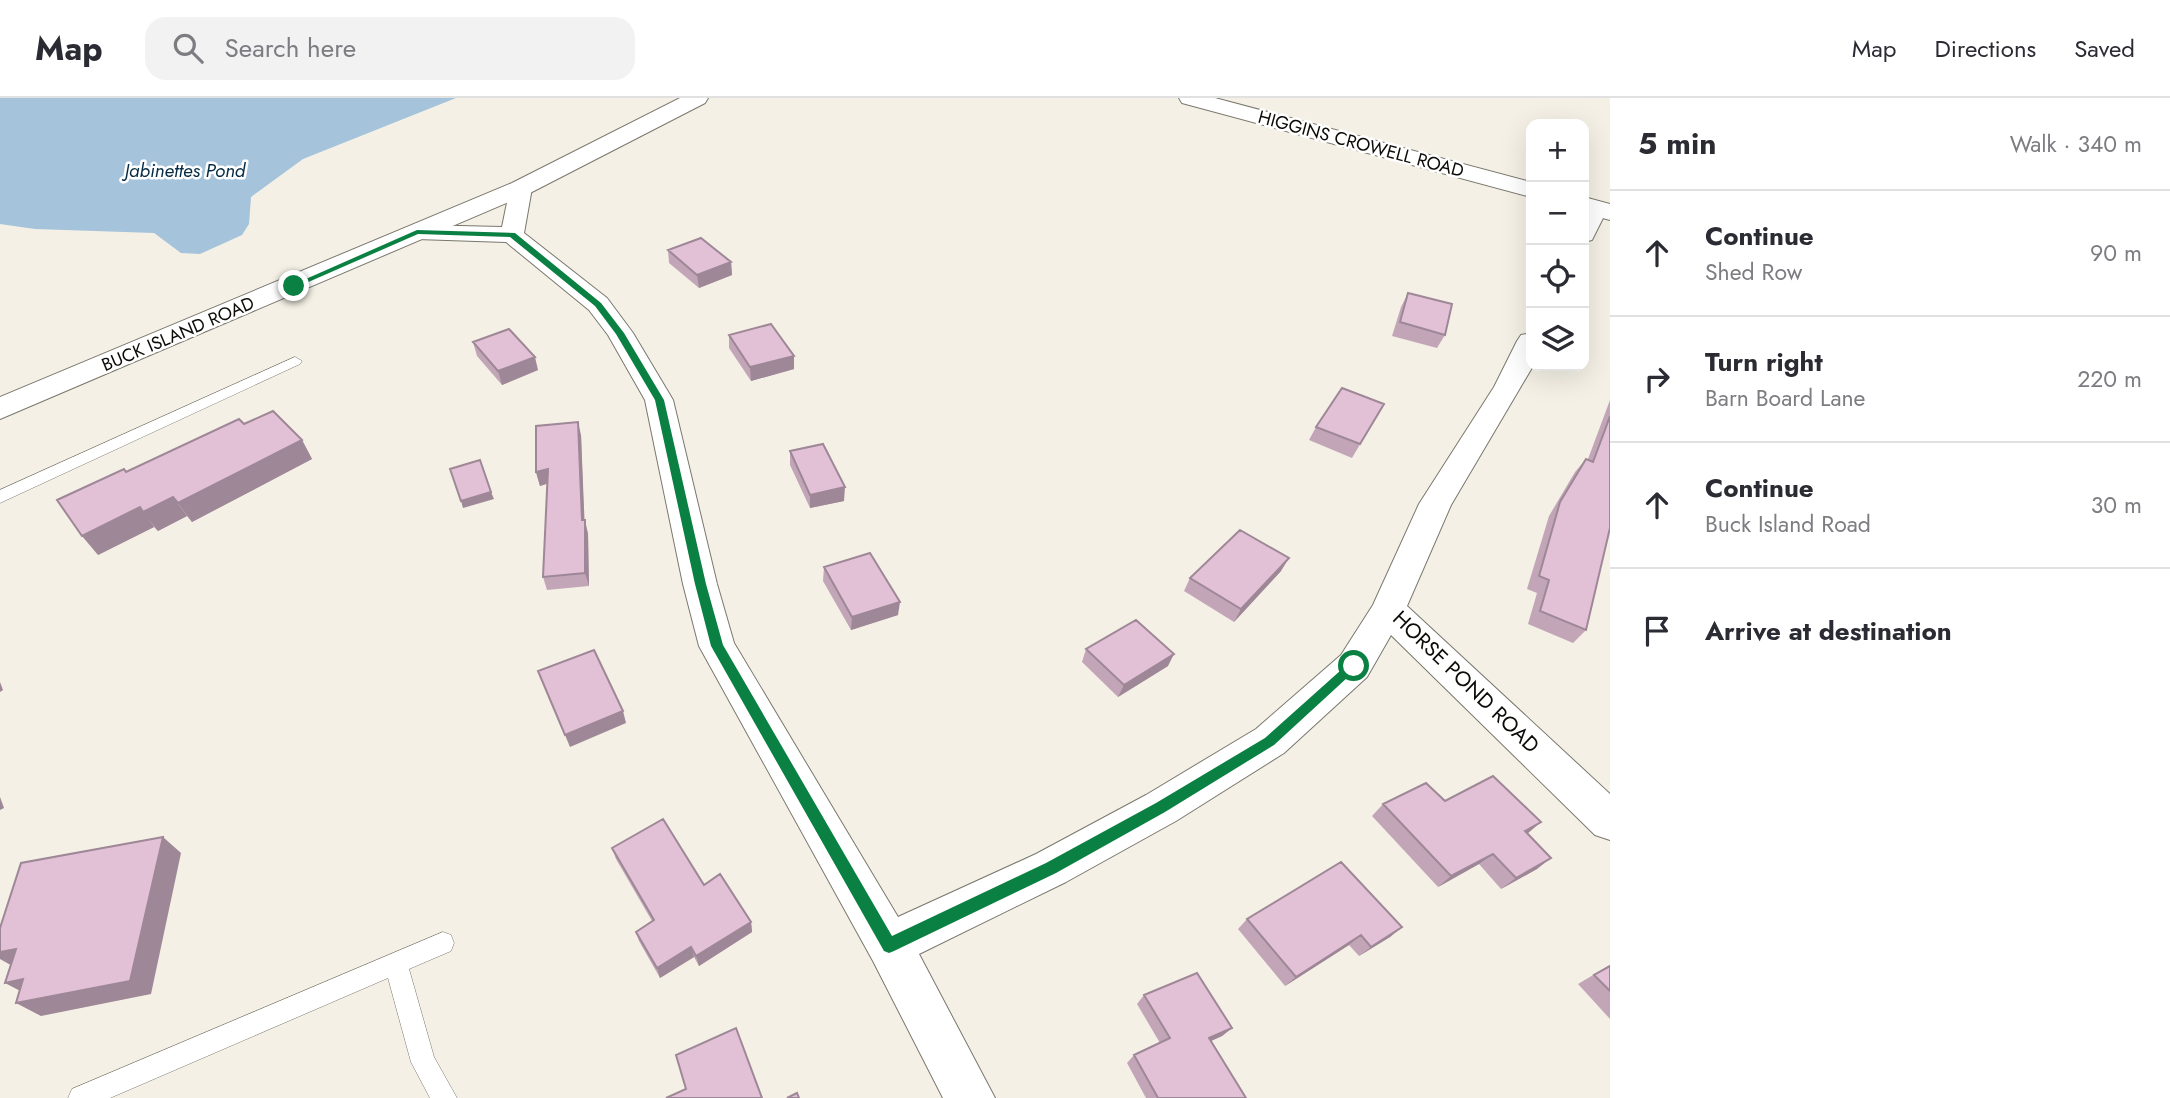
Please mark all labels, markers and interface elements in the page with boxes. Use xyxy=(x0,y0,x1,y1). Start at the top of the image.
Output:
search box xyxy=(145,17,635,80)
text: Map xyxy=(35,25,103,72)
icon: search xyxy=(169,29,207,67)
text: Search here xyxy=(225,29,356,67)
text: Map xyxy=(1852,31,1897,66)
text: Directions xyxy=(1935,31,2036,66)
text: Saved xyxy=(2074,31,2135,66)
street label: HIGGINS CROWELL ROAD xyxy=(1255,104,1467,184)
map controls xyxy=(1526,119,1589,371)
button: + xyxy=(1526,119,1589,182)
text: 5 min xyxy=(1638,122,1716,165)
text: Walk · 340 m xyxy=(2010,127,2142,161)
water label: Jabinettes Pond xyxy=(121,157,247,184)
button: − xyxy=(1526,182,1589,245)
text: Continue xyxy=(1705,217,1814,255)
icon: ahead xyxy=(1638,234,1676,272)
text: 90 m xyxy=(2090,236,2142,270)
button: locate xyxy=(1526,245,1589,308)
text: Shed Row xyxy=(1705,255,1802,289)
route end xyxy=(278,270,309,301)
street label: BUCK ISLAND ROAD xyxy=(98,290,258,378)
button: layers xyxy=(1526,308,1589,371)
text: Turn right xyxy=(1705,343,1823,381)
icon: right xyxy=(1638,360,1676,398)
text: 220 m xyxy=(2077,362,2142,396)
text: Barn Board Lane xyxy=(1705,381,1865,415)
text: Continue xyxy=(1705,469,1814,507)
icon: ahead xyxy=(1638,486,1676,524)
text: 30 m xyxy=(2091,488,2142,522)
text: Buck Island Road xyxy=(1705,507,1871,541)
street label: HORSE POND ROAD xyxy=(1386,604,1546,760)
icon: arrive xyxy=(1638,612,1676,650)
text: Arrive at destination xyxy=(1705,612,1952,650)
route start xyxy=(1338,650,1369,681)

